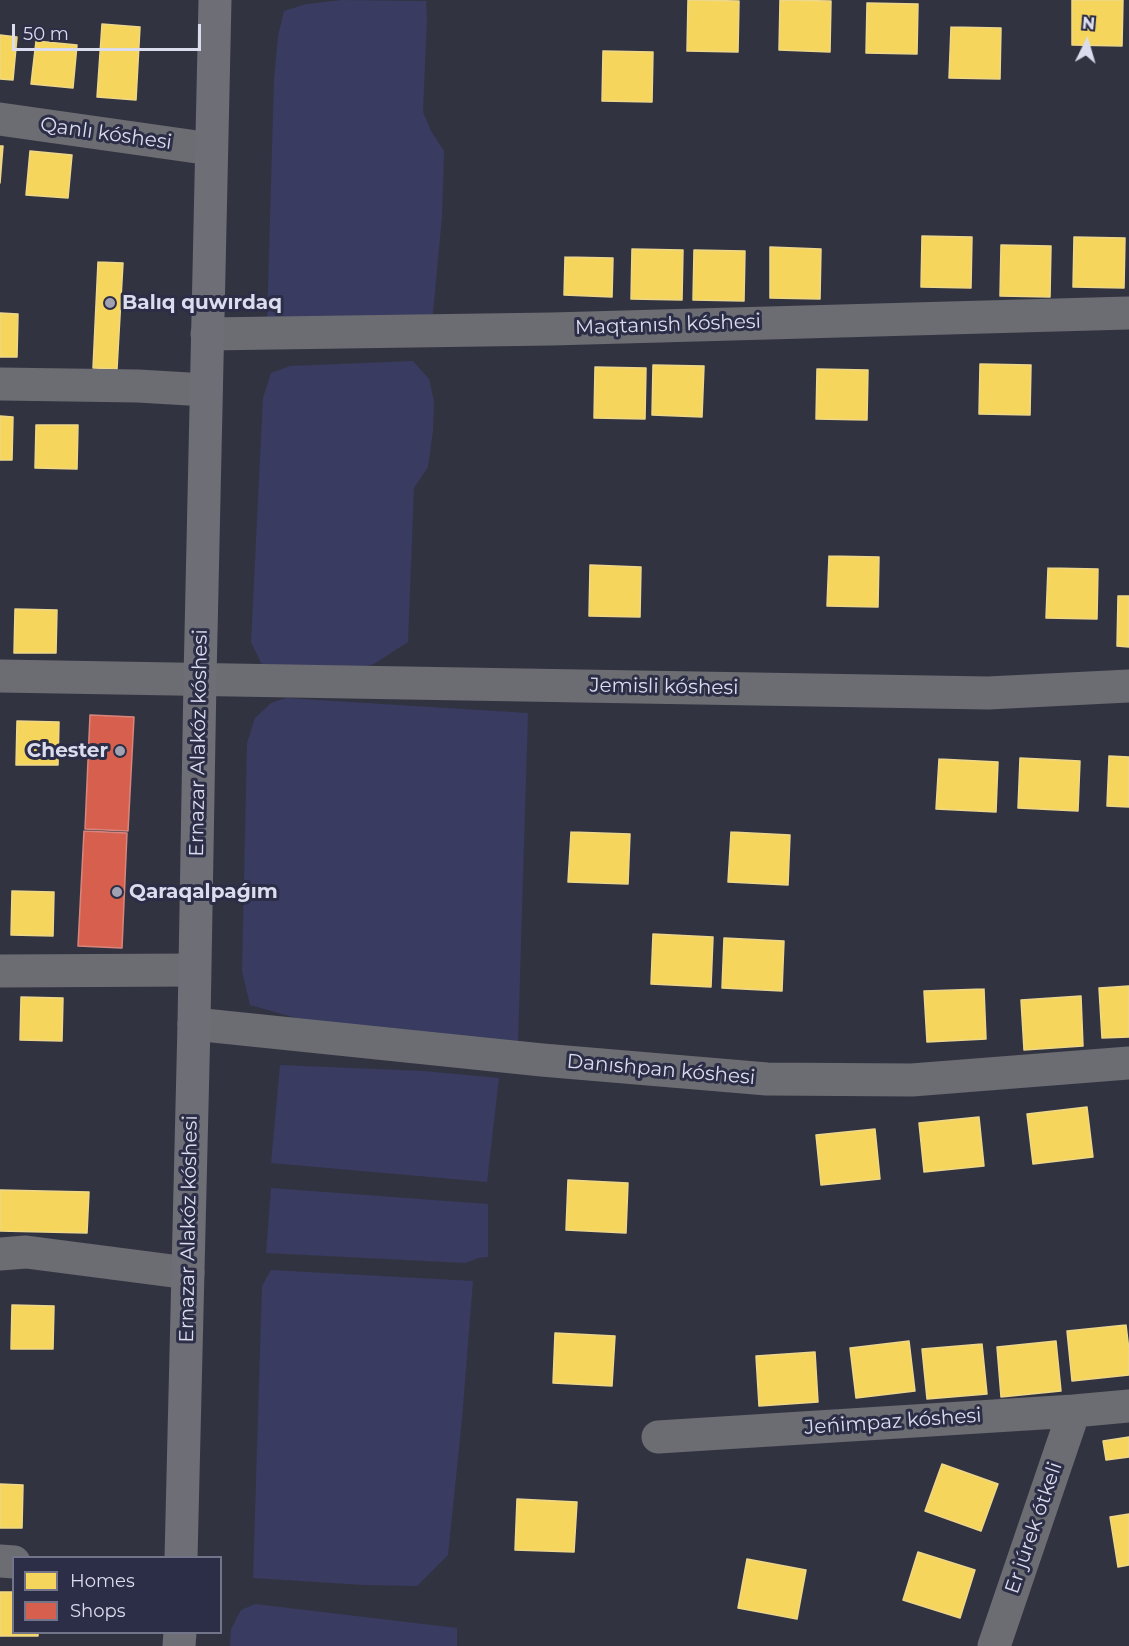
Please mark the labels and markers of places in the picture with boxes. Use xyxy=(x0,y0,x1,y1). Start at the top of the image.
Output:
place label: Balıq quwırdaq xyxy=(122,291,282,315)
marker: Balıq quwırdaq xyxy=(103,296,117,310)
place label: Chester xyxy=(27,739,108,763)
marker: Chester xyxy=(113,744,127,758)
place label: Qaraqalpaǵım xyxy=(129,880,278,904)
marker: Qaraqalpaǵım xyxy=(110,885,124,899)

